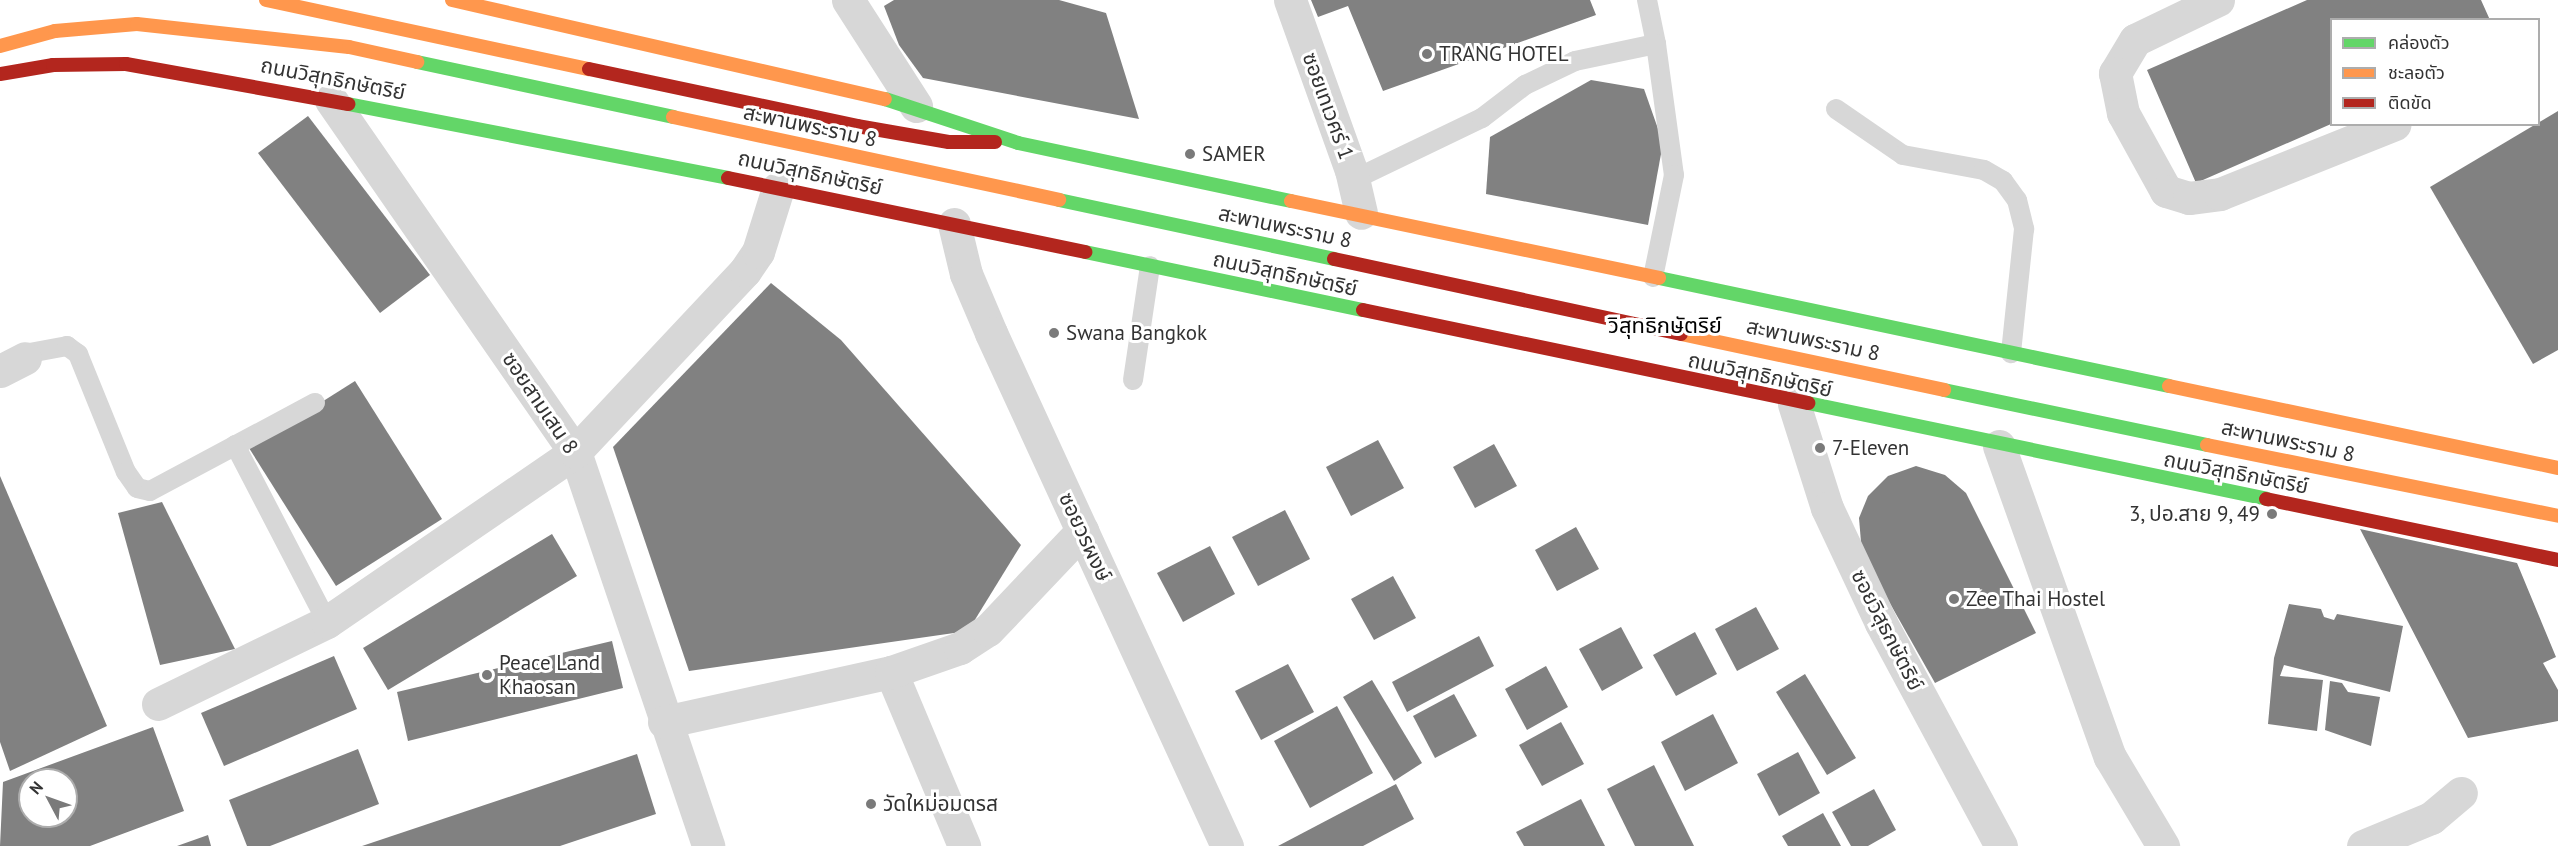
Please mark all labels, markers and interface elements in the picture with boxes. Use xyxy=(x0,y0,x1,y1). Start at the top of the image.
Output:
legend xyxy=(2330,18,2540,126)
text: คล่องตัว xyxy=(2388,31,2450,54)
place label: TRANG HOTEL xyxy=(1439,41,1569,67)
marker: TRANG HOTEL xyxy=(1420,47,1434,61)
street label: ซอยเทเวศร์ 1 xyxy=(1297,49,1359,163)
street label: ถนนวิสุทธิกษัตริย์ xyxy=(258,53,408,105)
text: ชะลอตัว xyxy=(2388,61,2445,84)
text: ติดขัด xyxy=(2388,91,2431,114)
street label: สะพานพระราม 8 xyxy=(741,100,879,152)
place label: SAMER xyxy=(1202,141,1266,167)
street label: ถนนวิสุทธิกษัตริย์ xyxy=(735,145,885,201)
marker: SAMER xyxy=(1183,147,1197,161)
street label: สะพานพระราม 8 xyxy=(1216,201,1354,253)
street label: ถนนวิสุทธิกษัตริย์ xyxy=(1210,246,1360,302)
district label: วิสุทธิกษัตริย์ xyxy=(1608,313,1722,339)
street label: สะพานพระราม 8 xyxy=(1744,314,1882,366)
place label: Swana Bangkok xyxy=(1066,320,1207,346)
marker: Swana Bangkok xyxy=(1047,326,1061,340)
street label: ซอยสามเสน 8 xyxy=(497,347,583,459)
street label: ถนนวิสุทธิกษัตริย์ xyxy=(1685,347,1835,403)
street label: สะพานพระราม 8 xyxy=(2219,415,2357,467)
place label: 7-Eleven xyxy=(1832,435,1909,461)
marker: 7-Eleven xyxy=(1813,441,1827,455)
street label: ถนนวิสุทธิกษัตริย์ xyxy=(2161,447,2311,499)
street label: ซอยวรผงษ์ xyxy=(1053,489,1117,585)
place label: 3, ปอ.สาย 9, 49 xyxy=(2126,501,2260,527)
marker: 3, ปอ.สาย 9, 49 xyxy=(2265,507,2279,521)
street label: ซอยวิสุธกษัตริย์ xyxy=(1846,565,1928,695)
place label: Zee Thai Hostel xyxy=(1966,586,2106,612)
marker: Zee Thai Hostel xyxy=(1947,592,1961,606)
place label: Peace Land Khaosan xyxy=(499,650,600,700)
marker: Peace Land Khaosan xyxy=(480,668,494,682)
north arrow xyxy=(18,768,78,828)
text: N xyxy=(25,777,47,798)
place label: วัดใหม่อมตรส xyxy=(883,791,998,817)
marker: วัดใหม่อมตรส xyxy=(864,797,878,811)

